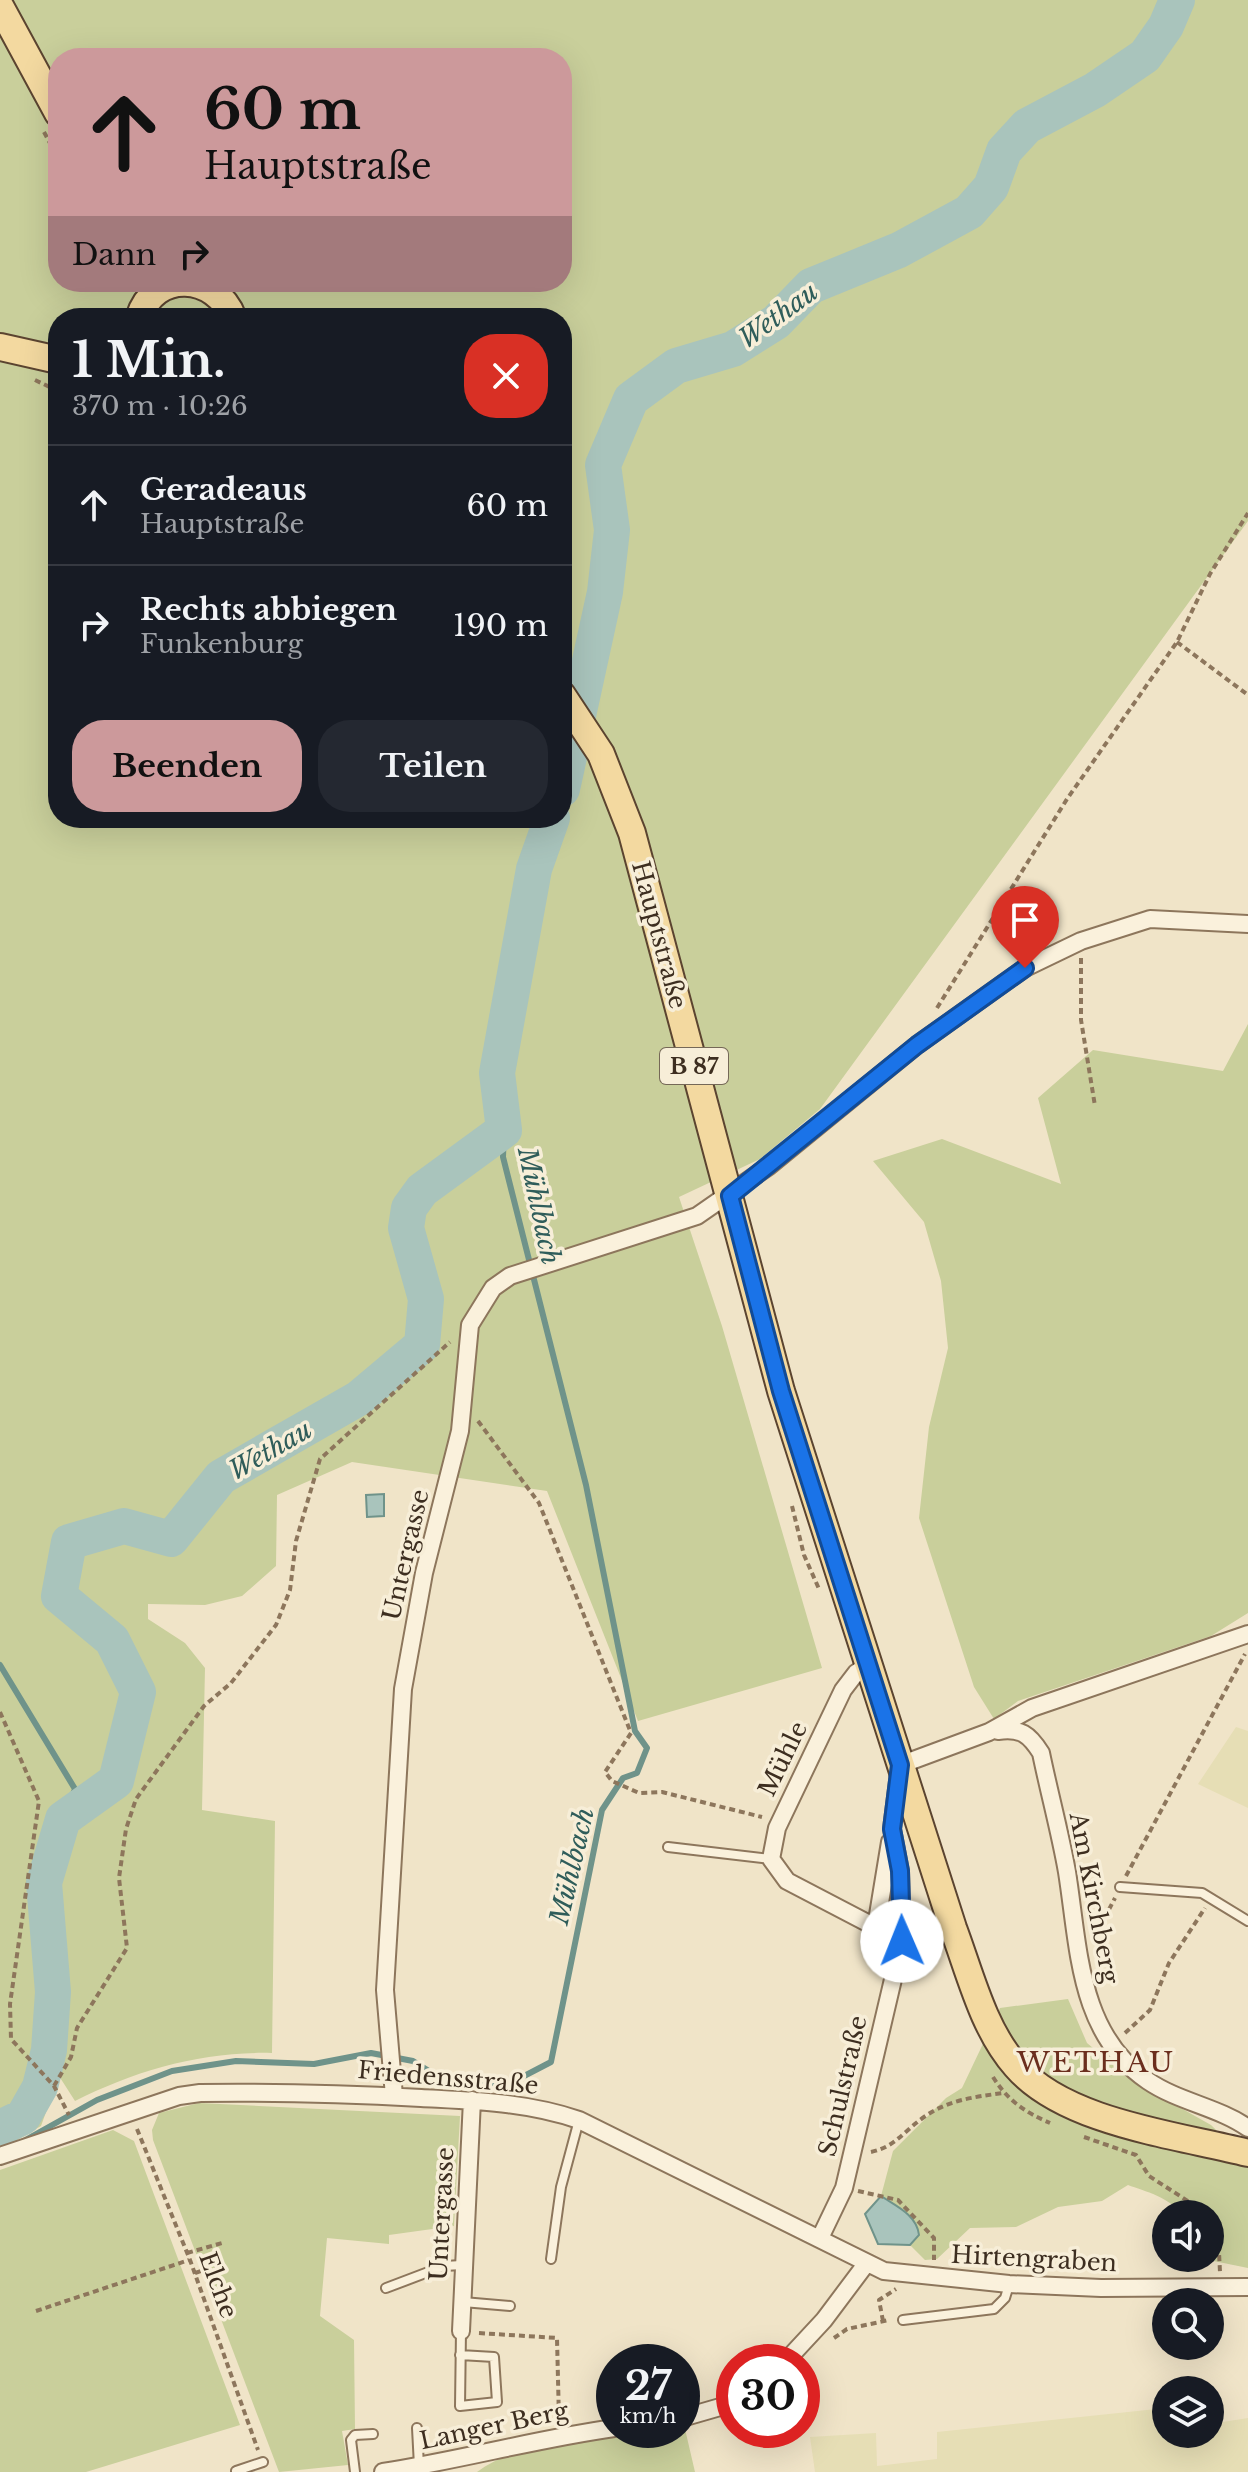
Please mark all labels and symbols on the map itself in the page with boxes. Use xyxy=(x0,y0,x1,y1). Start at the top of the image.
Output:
water label: Wethau xyxy=(732,275,824,355)
street label: Hauptstraße xyxy=(626,858,693,1012)
pin xyxy=(991,886,1059,968)
road number: B 87 xyxy=(660,1048,728,1084)
water label: Mühlbach xyxy=(511,1143,567,1268)
water label: Wethau xyxy=(223,1413,317,1487)
street label: Untergasse xyxy=(376,1486,435,1623)
street label: Mühle xyxy=(752,1717,813,1801)
water label: Mühlbach xyxy=(543,1804,601,1929)
street label: Am Kirchberg xyxy=(1063,1809,1125,1987)
position arrow xyxy=(860,1899,944,1983)
street label: Schulstraße xyxy=(812,2013,873,2159)
district label: WETHAU xyxy=(1016,2045,1175,2080)
street label: Friedensstraße xyxy=(356,2055,540,2100)
street label: Untergasse xyxy=(424,2146,459,2282)
street label: Hirtengraben xyxy=(950,2240,1118,2277)
street label: Elche xyxy=(193,2248,244,2322)
speed limit sign: 30 xyxy=(716,2344,820,2448)
street label: Langer Berg xyxy=(417,2396,571,2455)

